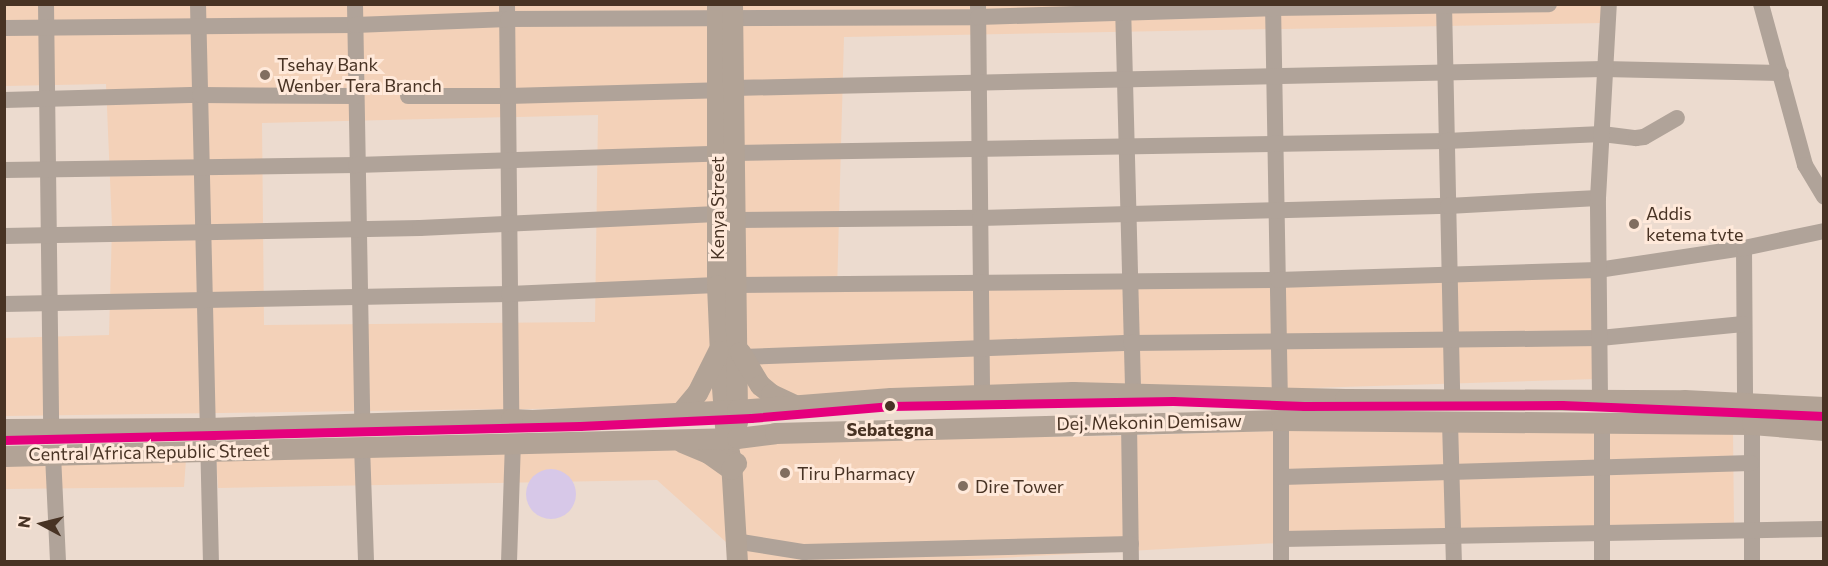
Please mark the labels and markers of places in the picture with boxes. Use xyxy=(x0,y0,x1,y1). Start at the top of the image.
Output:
place label: Tsehay Bank Wenber Tera Branch xyxy=(277,54,442,97)
marker: Tsehay Bank Wenber Tera Branch xyxy=(258,68,272,82)
place label: Addis ketema tvte xyxy=(1646,203,1743,246)
marker: Addis ketema tvte xyxy=(1627,217,1641,231)
marker: Sebategna xyxy=(880,396,900,416)
place label: Sebategna xyxy=(846,418,934,440)
place label: Tiru Pharmacy xyxy=(797,462,915,484)
marker: Tiru Pharmacy xyxy=(778,466,792,480)
place label: Dire Tower xyxy=(975,475,1064,497)
marker: Dire Tower xyxy=(956,479,970,493)

